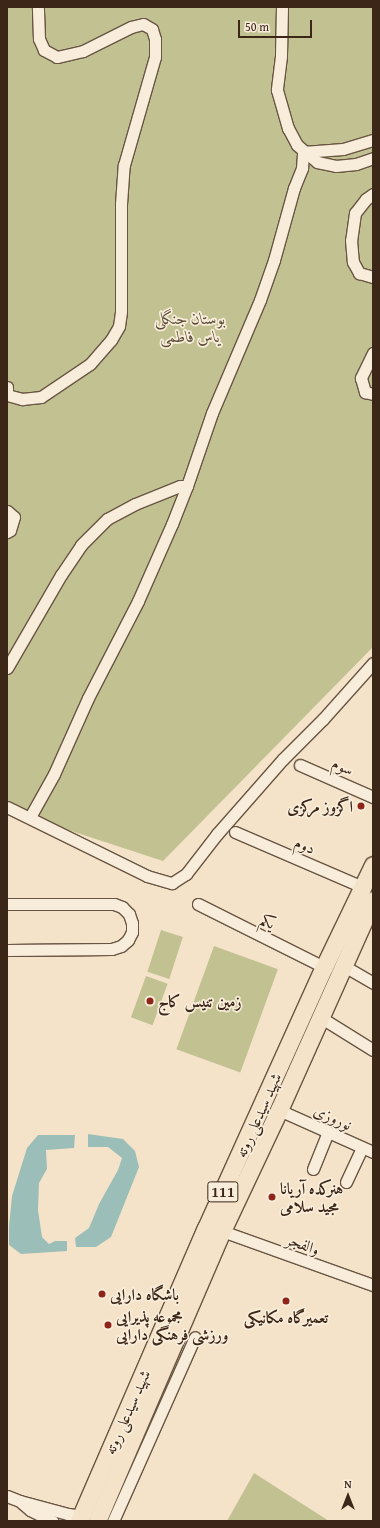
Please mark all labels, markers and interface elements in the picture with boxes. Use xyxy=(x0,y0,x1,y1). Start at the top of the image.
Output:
scale bar xyxy=(240,12,314,38)
text: 50 m xyxy=(245,18,269,35)
park label: بوستان جنگلی یاس فاطمی xyxy=(155,308,225,346)
street label: سوم xyxy=(329,753,357,779)
place label: اگزوز مرکزی xyxy=(287,796,353,816)
marker: اگزوز مرکزی xyxy=(356,801,366,811)
street label: دوم xyxy=(292,832,318,858)
street label: یکم xyxy=(257,909,279,933)
place label: زمین تنیس کاج xyxy=(158,991,242,1011)
marker: زمین تنیس کاج xyxy=(145,996,155,1006)
street label: شهید سیدعلی روته xyxy=(231,1070,285,1160)
street label: نوروزی xyxy=(311,1100,355,1134)
place label: هنرکده آریانا مجید سلامی xyxy=(280,1178,343,1216)
road number: 111 xyxy=(207,1179,239,1205)
marker: هنرکده آریانا مجید سلامی xyxy=(267,1192,277,1202)
street label: والفجر xyxy=(284,1229,322,1259)
place label: باشگاه دارایی xyxy=(110,1284,179,1304)
marker: باشگاه دارایی xyxy=(97,1289,107,1299)
marker: تعمیرگاه مکانیکی xyxy=(281,1296,291,1306)
place label: مجموعه پذیرایی ورزشی فرهنگی دارایی xyxy=(116,1306,228,1344)
place label: تعمیرگاه مکانیکی xyxy=(244,1307,328,1327)
marker: مجموعه پذیرایی ورزشی فرهنگی دارایی xyxy=(103,1320,113,1330)
street label: شهید سیدعلی روته xyxy=(100,1367,154,1457)
north arrow xyxy=(328,1476,368,1516)
text: N xyxy=(344,1476,352,1492)

